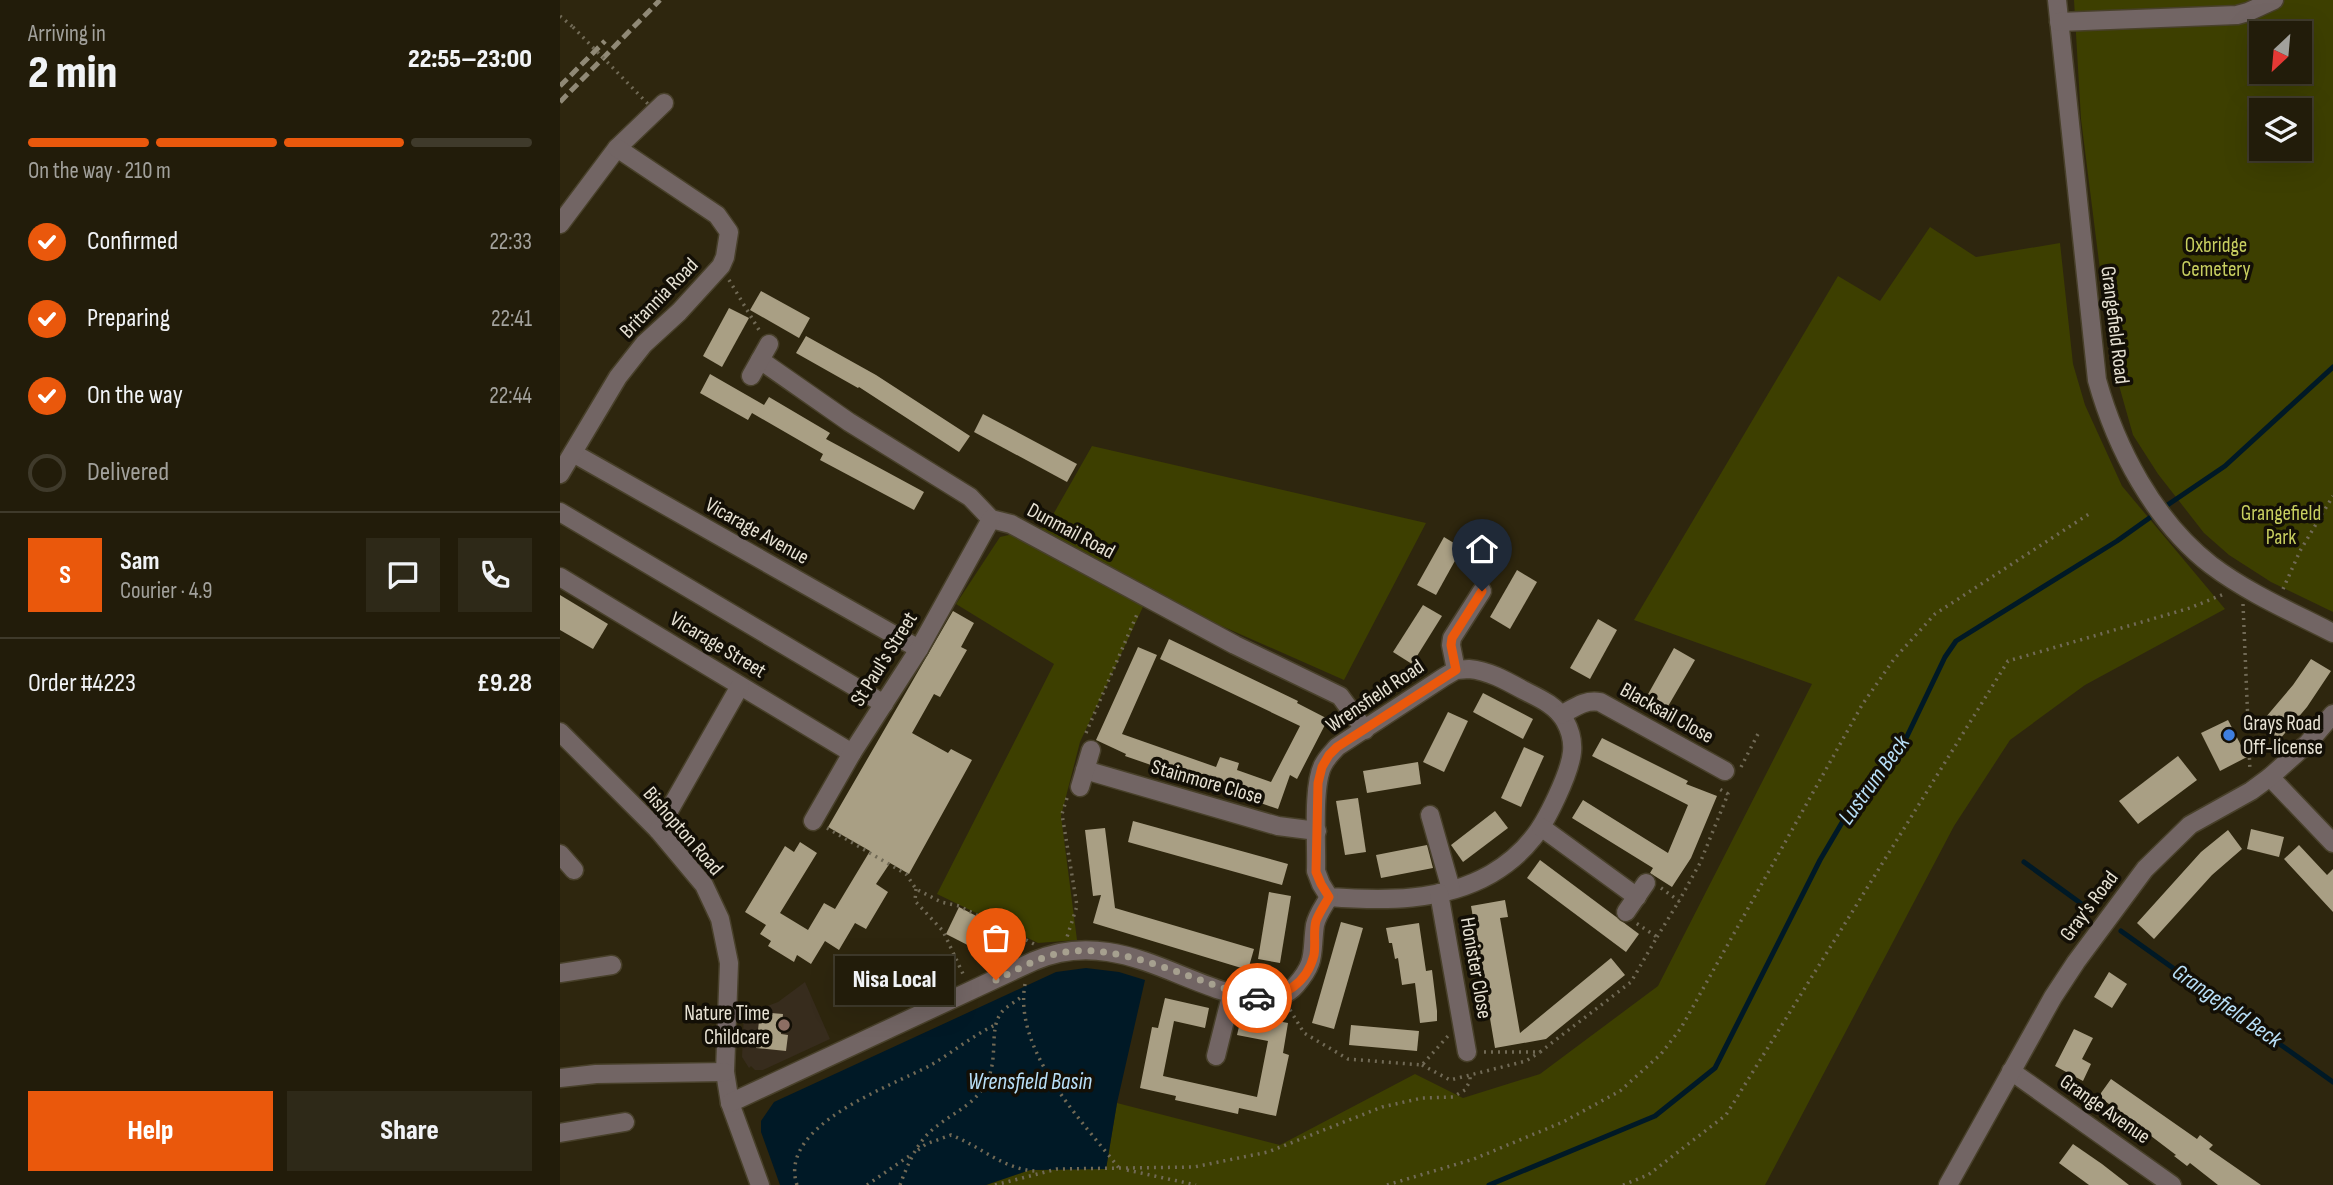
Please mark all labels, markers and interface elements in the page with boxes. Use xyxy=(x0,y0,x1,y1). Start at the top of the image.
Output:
text: Arriving in xyxy=(28,20,106,48)
north arrow xyxy=(2249,21,2312,84)
map controls xyxy=(2249,21,2312,161)
text: 22:55–23:00 xyxy=(408,44,532,75)
text: 2 min xyxy=(28,46,117,101)
button: layers xyxy=(2249,98,2312,161)
text: On the way · 210 m xyxy=(28,157,171,185)
icon: check xyxy=(28,223,66,261)
text: Confirmed xyxy=(87,226,178,257)
text: 22:33 xyxy=(489,228,532,256)
park label: Oxbridge Cemetery xyxy=(2181,233,2251,282)
street label: Britannia Road xyxy=(615,253,703,343)
street label: Grangefield Road xyxy=(2095,265,2135,385)
icon: check xyxy=(28,300,66,338)
text: Preparing xyxy=(87,303,170,334)
text: 22:41 xyxy=(491,305,532,333)
icon: check xyxy=(28,377,66,415)
text: On the way xyxy=(87,380,183,411)
text: 22:44 xyxy=(489,382,532,410)
text: Delivered xyxy=(87,457,169,488)
street label: Vicarage Avenue xyxy=(701,492,813,570)
street label: Dunmail Road xyxy=(1023,497,1119,565)
park label: Grangefield Park xyxy=(2241,501,2321,550)
pin xyxy=(1452,519,1512,591)
icon: home xyxy=(1463,530,1501,568)
button: chat xyxy=(366,538,440,612)
button: phone xyxy=(458,538,532,612)
text: Sam xyxy=(120,546,160,577)
text: S xyxy=(59,560,71,591)
text: Courier · 4.9 xyxy=(120,577,212,605)
street label: Vicarage Street xyxy=(665,607,771,683)
street label: St Paul's Street xyxy=(845,607,923,711)
street label: Wrensfield Road xyxy=(1321,654,1429,738)
text: Order #4223 xyxy=(28,668,136,699)
text: £9.28 xyxy=(477,668,532,699)
street label: Blacksail Close xyxy=(1616,677,1718,749)
place label: Grays Road Off-license xyxy=(2243,711,2323,760)
marker: Grays Road Off-license xyxy=(2221,727,2237,743)
water label: Lustrum Beck xyxy=(1832,729,1917,830)
street label: Stainmore Close xyxy=(1148,754,1266,810)
street label: Bishopton Road xyxy=(638,781,728,881)
street label: Gray's Road xyxy=(2055,866,2123,946)
pin xyxy=(966,908,1026,980)
street label: Honister Close xyxy=(1455,915,1497,1021)
icon: bag xyxy=(977,919,1015,957)
callout: Nisa Local xyxy=(835,956,954,1004)
water label: Grangefield Beck xyxy=(2167,958,2288,1055)
courier xyxy=(1222,963,1292,1033)
text: Nisa Local xyxy=(853,966,936,994)
icon: car xyxy=(1238,979,1276,1017)
place label: Nature Time Childcare xyxy=(684,1001,770,1050)
marker: Nature Time Childcare xyxy=(776,1017,792,1033)
water label: Wrensfield Basin xyxy=(968,1068,1093,1096)
street label: Grange Avenue xyxy=(2055,1069,2155,1149)
button: Help xyxy=(28,1091,273,1171)
button: Share xyxy=(287,1091,532,1171)

